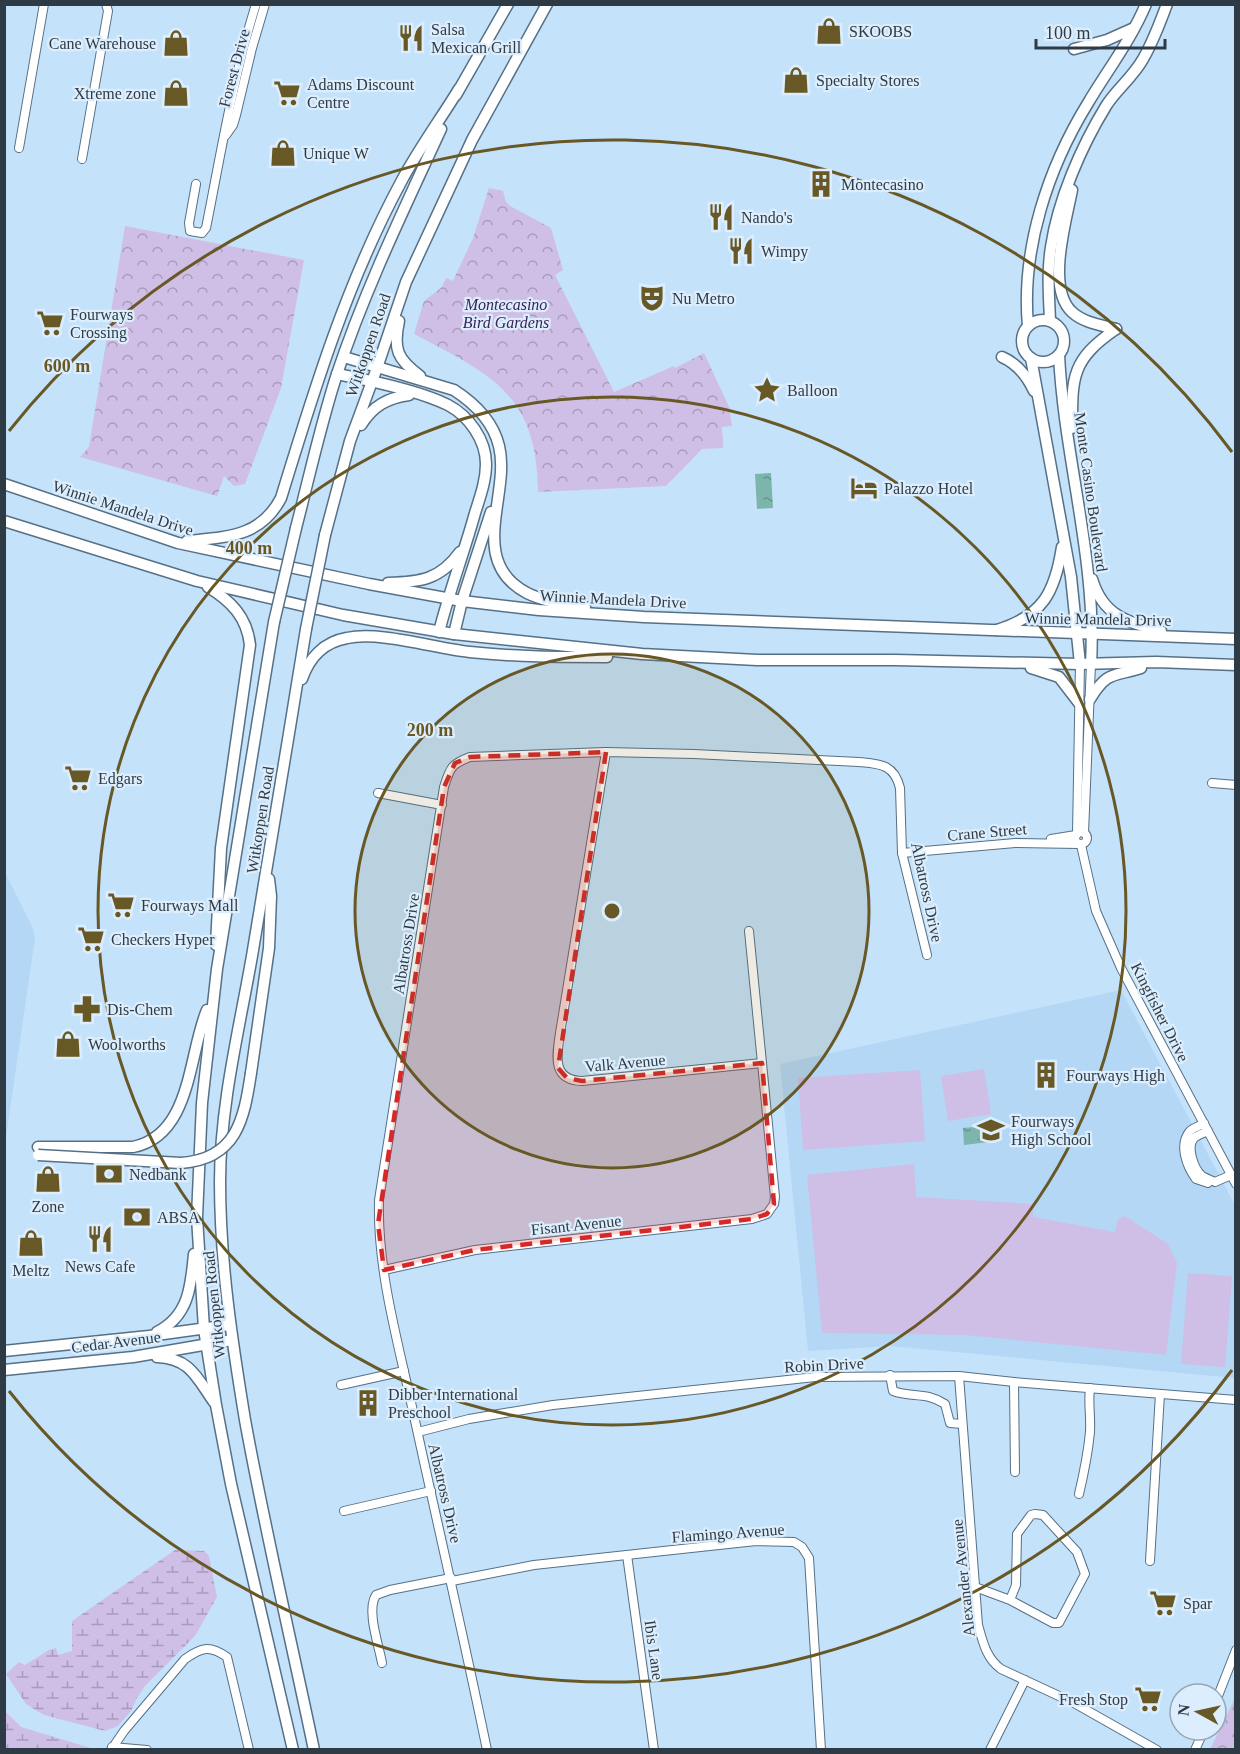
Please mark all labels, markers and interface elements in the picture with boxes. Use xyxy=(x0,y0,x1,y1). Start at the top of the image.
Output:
scale bar xyxy=(1036,12,1165,50)
shop icon: SKOOBS xyxy=(814,16,844,46)
place label: Salsa Mexican Grill xyxy=(431,21,522,56)
restaurant icon: Salsa Mexican Grill xyxy=(396,23,426,53)
place label: SKOOBS xyxy=(849,23,912,40)
text: 100 m xyxy=(1045,23,1091,43)
street label: Forest Drive xyxy=(215,27,253,109)
shop icon: Cane Warehouse xyxy=(161,28,191,58)
place label: Cane Warehouse xyxy=(49,35,156,52)
shop icon: Specialty Stores xyxy=(781,65,811,95)
place label: Specialty Stores xyxy=(816,72,920,90)
place label: Adams Discount Centre xyxy=(307,76,415,111)
shop icon: Xtreme zone xyxy=(161,78,191,108)
supermarket icon: Adams Discount Centre xyxy=(272,78,302,108)
place label: Xtreme zone xyxy=(74,85,156,102)
shop icon: Unique W xyxy=(268,138,298,168)
place label: Unique W xyxy=(303,145,370,163)
building icon: Montecasino xyxy=(806,169,836,199)
place label: Montecasino xyxy=(841,176,924,193)
restaurant icon: Nando's xyxy=(706,202,736,232)
place label: Nando's xyxy=(741,209,793,226)
restaurant icon: Wimpy xyxy=(726,236,756,266)
place label: Wimpy xyxy=(761,243,808,261)
theatre icon: Nu Metro xyxy=(637,283,667,313)
place label: Nu Metro xyxy=(672,290,735,307)
street label: Witkoppen Road xyxy=(342,291,395,399)
park label: Montecasino Bird Gardens xyxy=(463,296,549,331)
place label: Fourways Crossing xyxy=(70,306,133,342)
supermarket icon: Fourways Crossing xyxy=(35,308,65,338)
text: 600 m xyxy=(44,356,90,376)
place icon: Balloon xyxy=(752,375,782,405)
place label: Balloon xyxy=(787,382,838,399)
street label: Monte Casino Boulevard xyxy=(1071,411,1111,573)
hotel icon: Palazzo Hotel xyxy=(849,473,879,503)
street label: Winnie Mandela Drive xyxy=(51,477,195,539)
place label: Palazzo Hotel xyxy=(884,480,974,497)
text: 400 m xyxy=(226,538,272,558)
street label: Winnie Mandela Drive xyxy=(539,587,687,611)
street label: Winnie Mandela Drive xyxy=(1024,609,1172,629)
text: 200 m xyxy=(407,720,453,740)
supermarket icon: Edgars xyxy=(63,763,93,793)
street label: Witkoppen Road xyxy=(243,765,278,875)
place label: Edgars xyxy=(98,770,142,788)
street label: Crane Street xyxy=(947,820,1028,844)
street label: Albatross Drive xyxy=(908,840,946,944)
supermarket icon: Fourways Mall xyxy=(106,890,136,920)
street label: Albatross Drive xyxy=(390,892,422,996)
place label: Fourways Mall xyxy=(141,897,239,915)
centre of rings xyxy=(602,901,622,921)
supermarket icon: Checkers Hyper xyxy=(76,924,106,954)
place label: Checkers Hyper xyxy=(111,931,215,949)
street label: Kingfisher Drive xyxy=(1127,960,1192,1065)
pharmacy icon: Dis-Chem xyxy=(72,994,102,1024)
place label: Dis-Chem xyxy=(107,1001,173,1018)
shop icon: Woolworths xyxy=(53,1029,83,1059)
place label: Woolworths xyxy=(88,1036,166,1053)
street label: Valk Avenue xyxy=(584,1051,666,1075)
building icon: Fourways High xyxy=(1031,1060,1061,1090)
place label: Fourways High xyxy=(1066,1067,1165,1085)
place label: Fourways High School xyxy=(1011,1113,1092,1149)
school or university icon: Fourways High School xyxy=(976,1115,1006,1145)
bank icon: Nedbank xyxy=(94,1159,124,1189)
shop icon: Zone xyxy=(33,1164,63,1194)
place label: Nedbank xyxy=(129,1166,187,1183)
place label: Zone xyxy=(32,1198,64,1215)
bank icon: ABSA xyxy=(122,1202,152,1232)
place label: ABSA xyxy=(157,1209,200,1226)
street label: Fisant Avenue xyxy=(530,1212,622,1238)
restaurant icon: News Cafe xyxy=(85,1224,115,1254)
shop icon: Meltz xyxy=(16,1228,46,1258)
street label: Witkoppen Road xyxy=(200,1250,229,1360)
place label: News Cafe xyxy=(65,1258,135,1275)
place label: Meltz xyxy=(12,1262,50,1279)
street label: Cedar Avenue xyxy=(70,1328,162,1356)
street label: Robin Drive xyxy=(784,1354,864,1376)
place label: Dibber International Preschool xyxy=(388,1386,519,1421)
building icon: Dibber International Preschool xyxy=(353,1388,383,1418)
street label: Albatross Drive xyxy=(425,1442,465,1544)
street label: Alexander Avenue xyxy=(948,1518,978,1638)
street label: Flamingo Avenue xyxy=(671,1521,785,1546)
supermarket icon: Spar xyxy=(1148,1588,1178,1618)
place label: Spar xyxy=(1183,1595,1213,1613)
street label: Ibis Lane xyxy=(641,1619,667,1681)
north arrow xyxy=(1168,1682,1228,1742)
supermarket icon: Fresh Stop xyxy=(1133,1684,1163,1714)
place label: Fresh Stop xyxy=(1059,1691,1128,1709)
text: N xyxy=(1174,1703,1193,1717)

